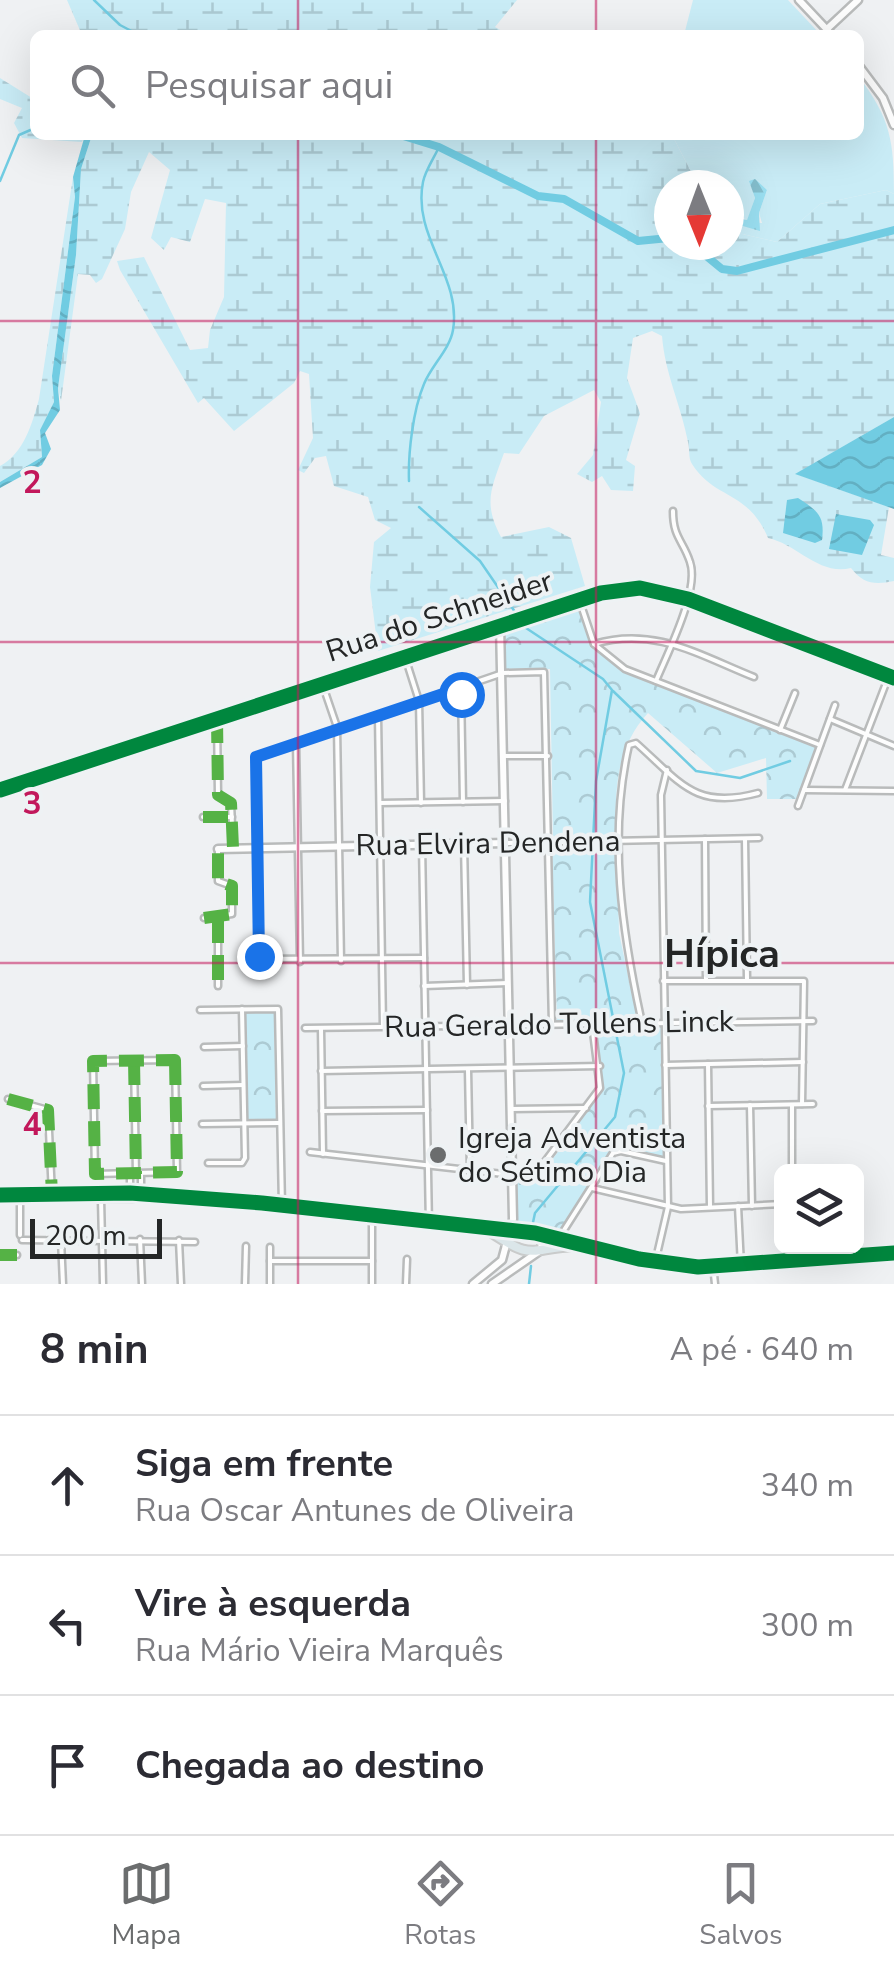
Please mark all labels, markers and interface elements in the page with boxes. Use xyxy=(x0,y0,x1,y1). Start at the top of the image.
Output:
search box xyxy=(30,30,864,140)
icon: search xyxy=(65,58,120,113)
text: Pesquisar aqui xyxy=(145,60,393,111)
north arrow xyxy=(654,170,744,260)
text: 2 xyxy=(22,461,42,504)
street label: Rua do Schneider xyxy=(321,560,558,672)
route start xyxy=(439,672,485,718)
text: 3 xyxy=(22,782,42,825)
street label: Rua Elvira Dendena xyxy=(355,821,621,866)
district label: Hípica xyxy=(664,927,780,981)
route end xyxy=(237,934,283,980)
street label: Rua Geraldo Tollens Linck xyxy=(384,1001,735,1048)
text: 4 xyxy=(22,1103,42,1146)
place label: Igreja Adventista do Sétimo Dia xyxy=(458,1118,686,1193)
marker: Igreja Adventista do Sétimo Dia xyxy=(427,1144,449,1166)
map controls xyxy=(774,1164,864,1254)
button: layers xyxy=(774,1164,864,1254)
scale bar xyxy=(30,1214,162,1258)
text: 200 m xyxy=(45,1217,127,1255)
text: 8 min xyxy=(40,1321,149,1378)
text: A pé · 640 m xyxy=(670,1328,854,1371)
text: Siga em frente xyxy=(135,1438,393,1489)
icon: ahead xyxy=(40,1458,95,1513)
text: 340 m xyxy=(761,1464,854,1507)
text: Rua Oscar Antunes de Oliveira xyxy=(135,1489,575,1532)
text: Vire à esquerda xyxy=(135,1578,411,1629)
icon: left xyxy=(40,1598,95,1653)
text: 300 m xyxy=(761,1604,854,1647)
text: Rua Mário Vieira Marquês xyxy=(135,1629,504,1672)
icon: arrive xyxy=(40,1738,95,1793)
text: Chegada ao destino xyxy=(135,1740,484,1791)
tab: Mapa xyxy=(111,1856,181,1954)
tab: Rotas xyxy=(404,1856,476,1954)
tab: Salvos xyxy=(699,1856,783,1954)

